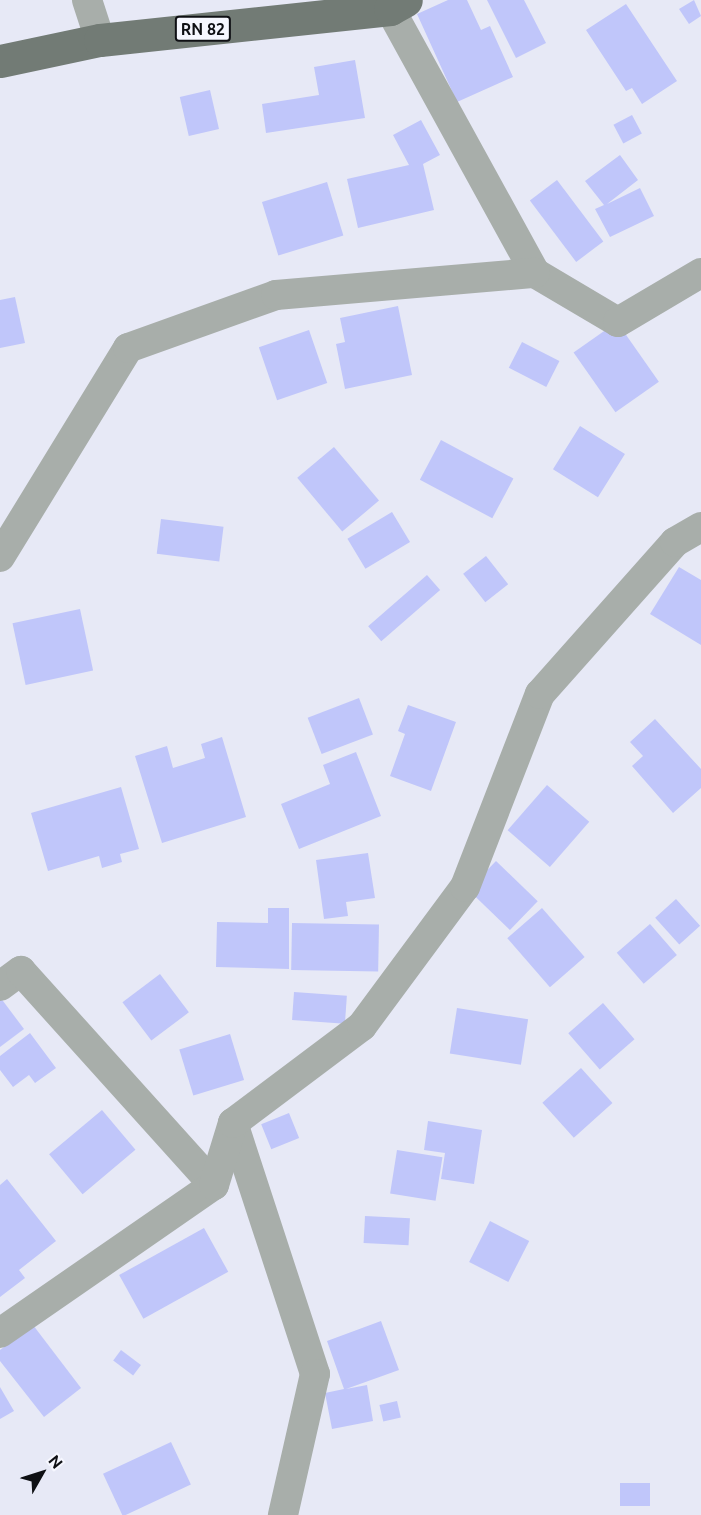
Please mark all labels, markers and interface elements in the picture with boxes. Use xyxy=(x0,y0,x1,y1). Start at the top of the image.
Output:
road number: RN 82 xyxy=(174,16,232,42)
north arrow xyxy=(12,1443,72,1503)
text: N xyxy=(45,1451,67,1472)

